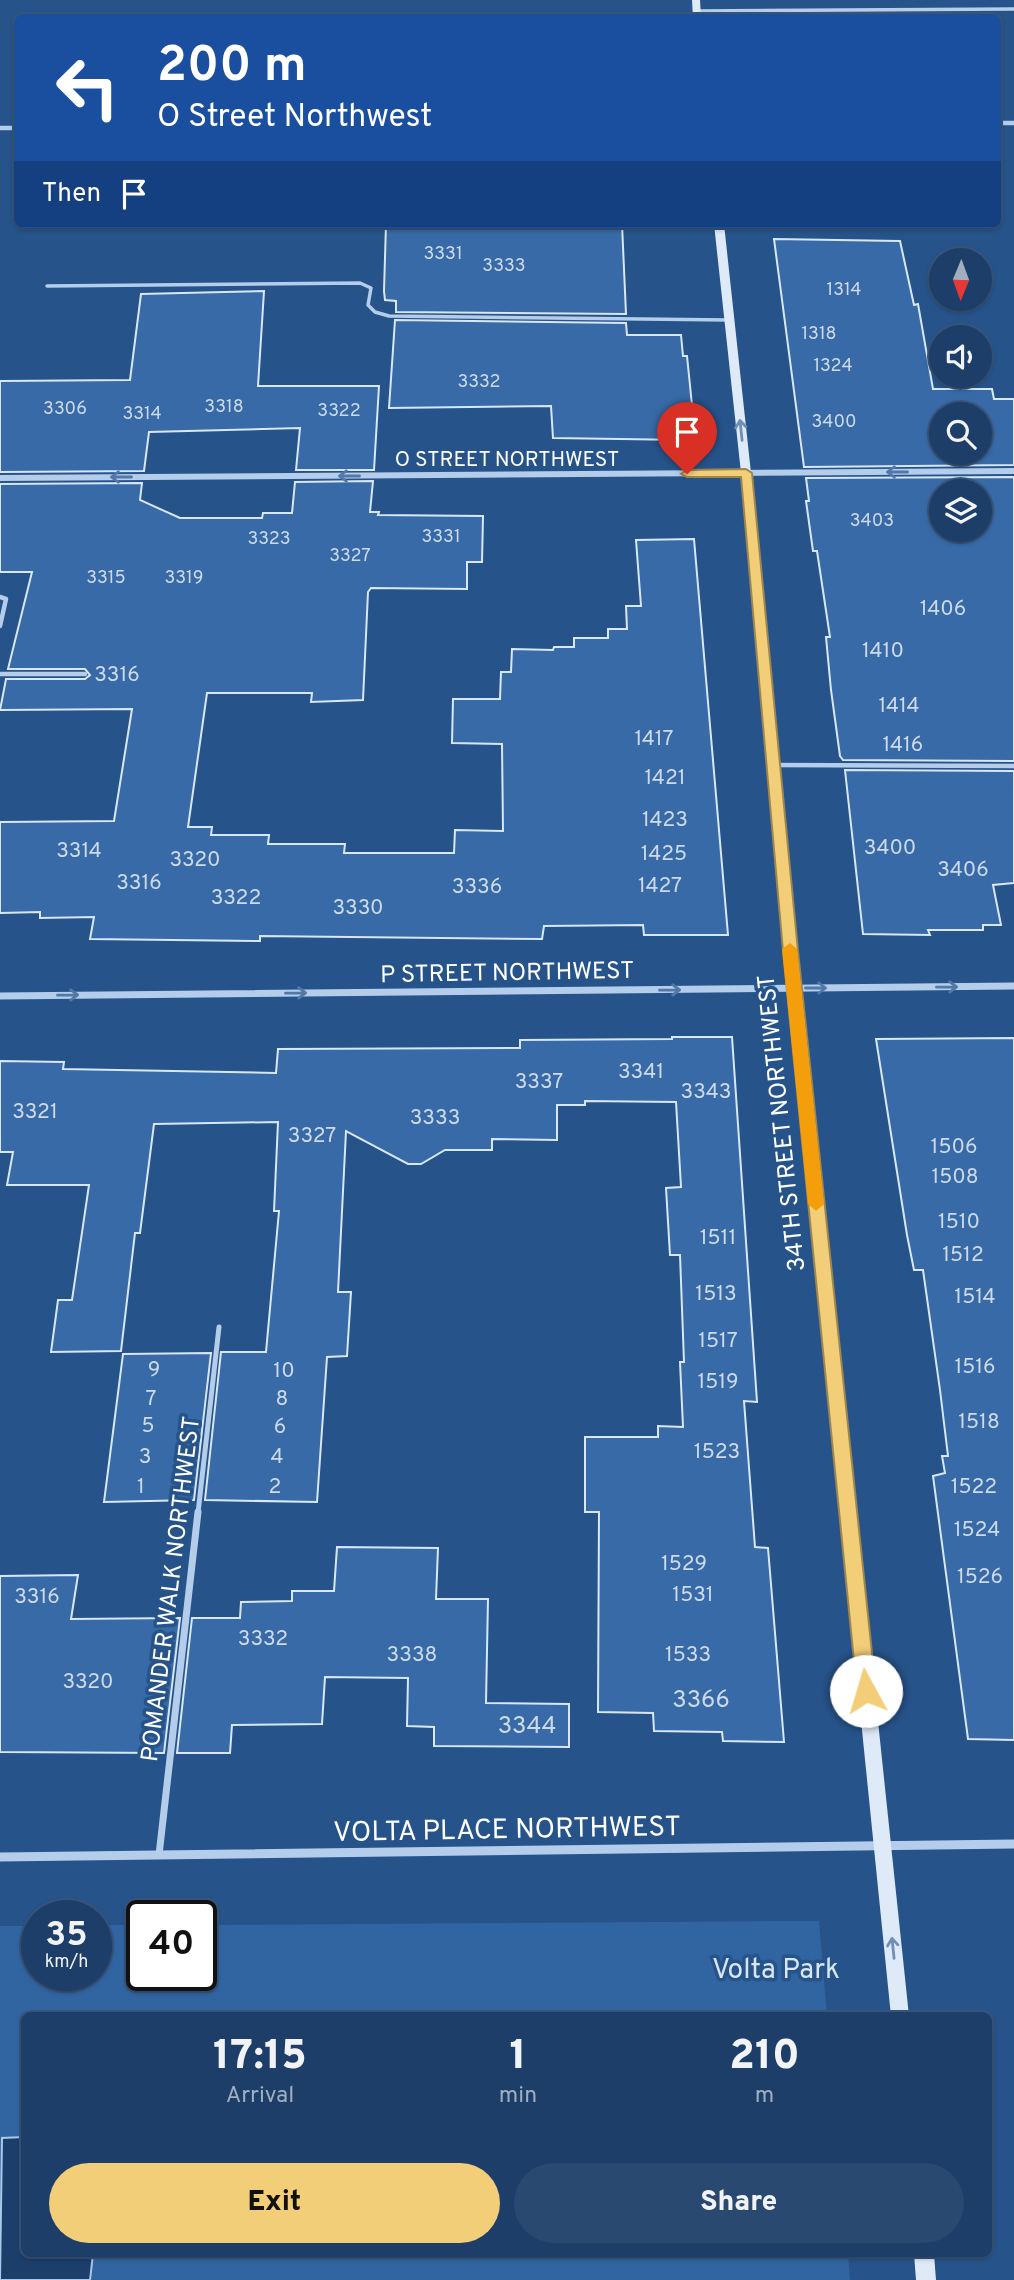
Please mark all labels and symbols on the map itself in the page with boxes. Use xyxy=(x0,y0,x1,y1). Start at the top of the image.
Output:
house number: 3331 xyxy=(423,243,463,266)
north arrow xyxy=(929,248,992,312)
house number: 3333 xyxy=(482,255,526,278)
house number: 1314 xyxy=(826,279,862,302)
house number: 1318 xyxy=(801,323,837,346)
house number: 1324 xyxy=(813,355,853,378)
house number: 3332 xyxy=(457,371,501,394)
house number: 3318 xyxy=(204,396,244,419)
house number: 3306 xyxy=(43,398,87,421)
house number: 3322 xyxy=(317,400,361,423)
pin xyxy=(657,402,717,474)
house number: 3314 xyxy=(122,403,162,426)
house number: 3400 xyxy=(812,411,856,434)
one-way arrow xyxy=(735,419,748,441)
street label: O STREET NORTHWEST xyxy=(395,447,619,474)
one-way arrow xyxy=(886,465,909,479)
one-way arrow xyxy=(338,469,361,482)
one-way arrow xyxy=(110,470,133,484)
house number: 3403 xyxy=(850,510,894,533)
house number: 3331 xyxy=(421,526,461,549)
house number: 3323 xyxy=(247,528,291,551)
house number: 3327 xyxy=(329,545,371,568)
house number: 3315 xyxy=(86,567,126,590)
house number: 3319 xyxy=(164,567,204,590)
house number: 1406 xyxy=(920,596,966,623)
house number: 1410 xyxy=(862,638,904,665)
house number: 3316 xyxy=(94,662,140,689)
house number: 1414 xyxy=(879,693,919,720)
house number: 1417 xyxy=(634,726,674,753)
house number: 1416 xyxy=(883,732,923,759)
house number: 1421 xyxy=(644,765,686,792)
house number: 1423 xyxy=(642,807,688,834)
house number: 3400 xyxy=(864,835,916,862)
house number: 3314 xyxy=(56,838,102,865)
house number: 1425 xyxy=(641,841,687,868)
house number: 3320 xyxy=(169,847,221,874)
house number: 3406 xyxy=(937,857,989,884)
house number: 3316 xyxy=(116,870,162,897)
house number: 1427 xyxy=(638,873,682,900)
house number: 3336 xyxy=(452,874,502,901)
house number: 3322 xyxy=(211,885,261,912)
house number: 3330 xyxy=(332,895,384,922)
street label: P STREET NORTHWEST xyxy=(380,957,634,991)
street label: 34TH STREET NORTHWEST xyxy=(752,973,813,1273)
one-way arrow xyxy=(935,980,958,994)
one-way arrow xyxy=(804,981,827,995)
one-way arrow xyxy=(658,983,681,997)
one-way arrow xyxy=(284,986,307,1000)
one-way arrow xyxy=(56,988,79,1002)
house number: 3341 xyxy=(618,1059,664,1086)
house number: 3337 xyxy=(515,1069,563,1096)
house number: 3343 xyxy=(681,1079,731,1106)
house number: 3321 xyxy=(12,1099,58,1126)
house number: 3333 xyxy=(410,1105,460,1132)
house number: 3327 xyxy=(288,1123,336,1150)
house number: 1506 xyxy=(931,1134,977,1161)
house number: 1508 xyxy=(931,1164,979,1191)
house number: 1510 xyxy=(938,1209,980,1236)
house number: 1511 xyxy=(700,1225,736,1252)
house number: 1512 xyxy=(942,1242,984,1269)
house number: 1513 xyxy=(695,1281,737,1308)
house number: 1514 xyxy=(954,1284,996,1311)
house number: 1517 xyxy=(698,1328,738,1355)
house number: 1516 xyxy=(954,1354,996,1381)
house number: 9 xyxy=(148,1357,160,1384)
house number: 10 xyxy=(273,1358,295,1385)
house number: 1519 xyxy=(697,1369,739,1396)
house number: 7 xyxy=(146,1386,157,1413)
house number: 8 xyxy=(276,1386,288,1413)
house number: 1518 xyxy=(958,1409,1000,1436)
house number: 5 xyxy=(141,1413,155,1440)
house number: 6 xyxy=(274,1414,286,1441)
street label: POMANDER WALK NORTHWEST xyxy=(136,1415,208,1764)
house number: 1523 xyxy=(694,1439,740,1466)
house number: 3 xyxy=(139,1444,151,1471)
house number: 4 xyxy=(270,1444,284,1471)
house number: 1 xyxy=(137,1474,145,1501)
house number: 2 xyxy=(269,1474,281,1501)
house number: 1522 xyxy=(951,1474,997,1501)
house number: 1524 xyxy=(954,1517,1000,1544)
house number: 1529 xyxy=(661,1551,707,1578)
house number: 1526 xyxy=(957,1564,1003,1591)
house number: 1531 xyxy=(672,1582,714,1609)
house number: 3316 xyxy=(14,1584,60,1611)
house number: 3332 xyxy=(238,1626,288,1653)
house number: 3338 xyxy=(387,1642,437,1669)
house number: 1533 xyxy=(665,1642,711,1669)
position arrow xyxy=(829,1654,903,1728)
house number: 3320 xyxy=(62,1669,114,1696)
house number: 3366 xyxy=(672,1686,730,1716)
house number: 3344 xyxy=(498,1712,556,1742)
street label: VOLTA PLACE NORTHWEST xyxy=(333,1810,681,1852)
speed limit sign: 40 xyxy=(126,1900,217,1991)
one-way arrow xyxy=(886,1937,899,1960)
park label: Volta Park xyxy=(712,1953,840,1989)

